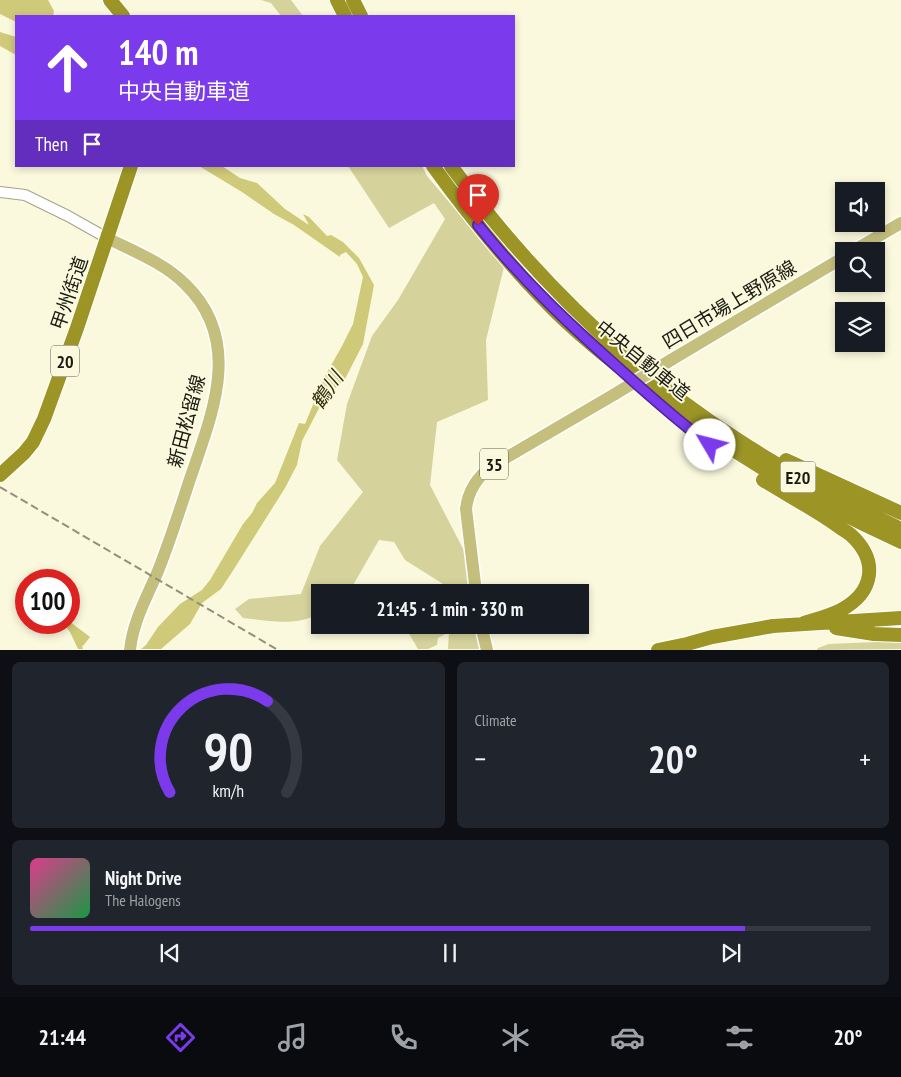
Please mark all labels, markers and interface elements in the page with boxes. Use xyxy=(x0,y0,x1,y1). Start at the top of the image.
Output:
text: 140 m xyxy=(118,29,199,75)
icon: ahead xyxy=(35,35,100,100)
text: 中央自動車道 xyxy=(118,77,250,105)
icon: arrive xyxy=(78,130,106,158)
text: Then xyxy=(35,132,68,156)
pin xyxy=(457,174,499,225)
icon: arrive xyxy=(464,181,492,209)
map controls xyxy=(835,182,885,352)
button: sound xyxy=(835,182,885,232)
button: search xyxy=(835,242,885,292)
street label: 甲州街道 xyxy=(45,253,93,333)
street label: 四日市場上野原線 xyxy=(658,255,800,353)
button: layers xyxy=(835,302,885,352)
street label: 中央自動車道 xyxy=(591,315,695,405)
road number: 20 xyxy=(51,346,79,376)
water label: 鶴川 xyxy=(305,364,350,414)
street label: 新田松留線 xyxy=(162,372,210,470)
position arrow xyxy=(683,418,735,470)
road number: 35 xyxy=(480,448,508,479)
road number: E20 xyxy=(780,462,816,492)
speed limit sign: 100 xyxy=(15,569,80,634)
text: 21:45 · 1 min · 330 m xyxy=(377,597,523,621)
text: Climate xyxy=(475,710,517,730)
text: 90 xyxy=(203,718,253,785)
text: 20° xyxy=(648,734,698,783)
text: − xyxy=(475,740,486,777)
text: + xyxy=(859,740,871,777)
text: km/h xyxy=(212,779,244,802)
text: Night Drive xyxy=(105,866,182,890)
text: The Halogens xyxy=(105,890,181,910)
icon: previous xyxy=(156,939,184,967)
icon: pause xyxy=(436,939,464,967)
icon: next xyxy=(717,939,745,967)
icon: directions xyxy=(163,1020,198,1055)
icon: music xyxy=(275,1020,310,1055)
icon: phone xyxy=(386,1020,421,1055)
icon: climate xyxy=(498,1020,533,1055)
icon: car xyxy=(610,1020,645,1055)
icon: filters xyxy=(722,1020,757,1055)
text: 21:44 xyxy=(38,1023,86,1051)
text: 20° xyxy=(833,1023,863,1051)

